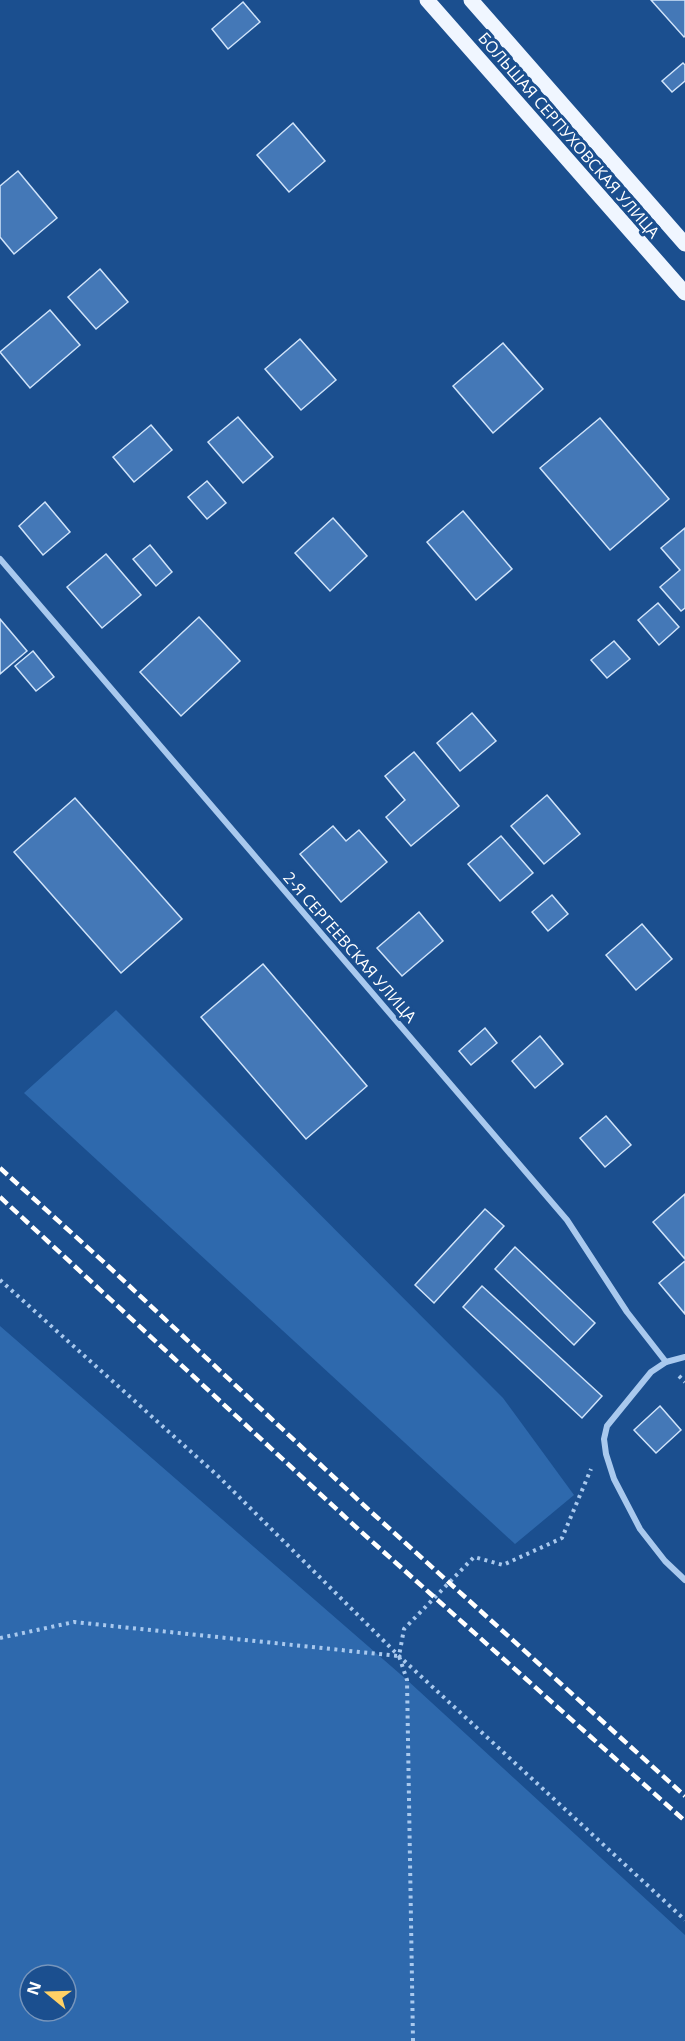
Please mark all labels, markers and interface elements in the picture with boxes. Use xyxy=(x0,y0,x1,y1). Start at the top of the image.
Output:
street label: БОЛЬШАЯ СЕРПУХОВСКАЯ УЛИЦА xyxy=(473,27,665,243)
street label: 2-Я СЕРГЕЕВСКАЯ УЛИЦА xyxy=(278,867,422,1028)
north arrow xyxy=(18,1963,78,2023)
text: N xyxy=(21,1978,46,1998)

